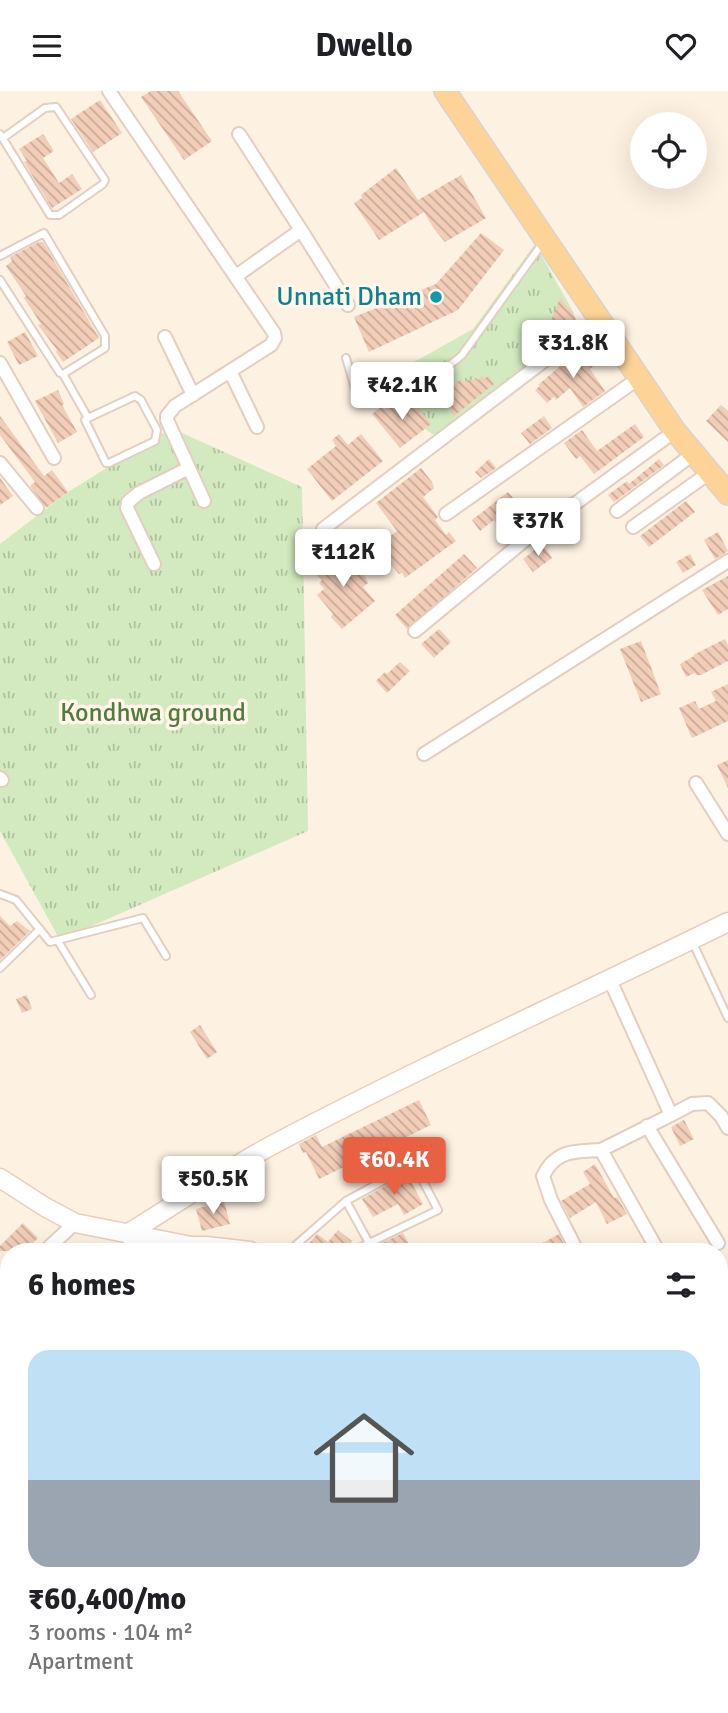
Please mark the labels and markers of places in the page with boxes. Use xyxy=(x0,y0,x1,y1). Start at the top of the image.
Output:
place label: Unnati Dham xyxy=(276,281,422,313)
marker: Unnati Dham xyxy=(428,289,444,305)
pin: ₹31.8K xyxy=(516,321,630,380)
pin: ₹42.1K xyxy=(345,363,459,422)
pin: ₹37K xyxy=(497,498,579,558)
pin: ₹112K xyxy=(294,529,392,589)
pin: ₹60.4K xyxy=(337,1137,451,1197)
pin: ₹50.5K xyxy=(156,1157,270,1216)

